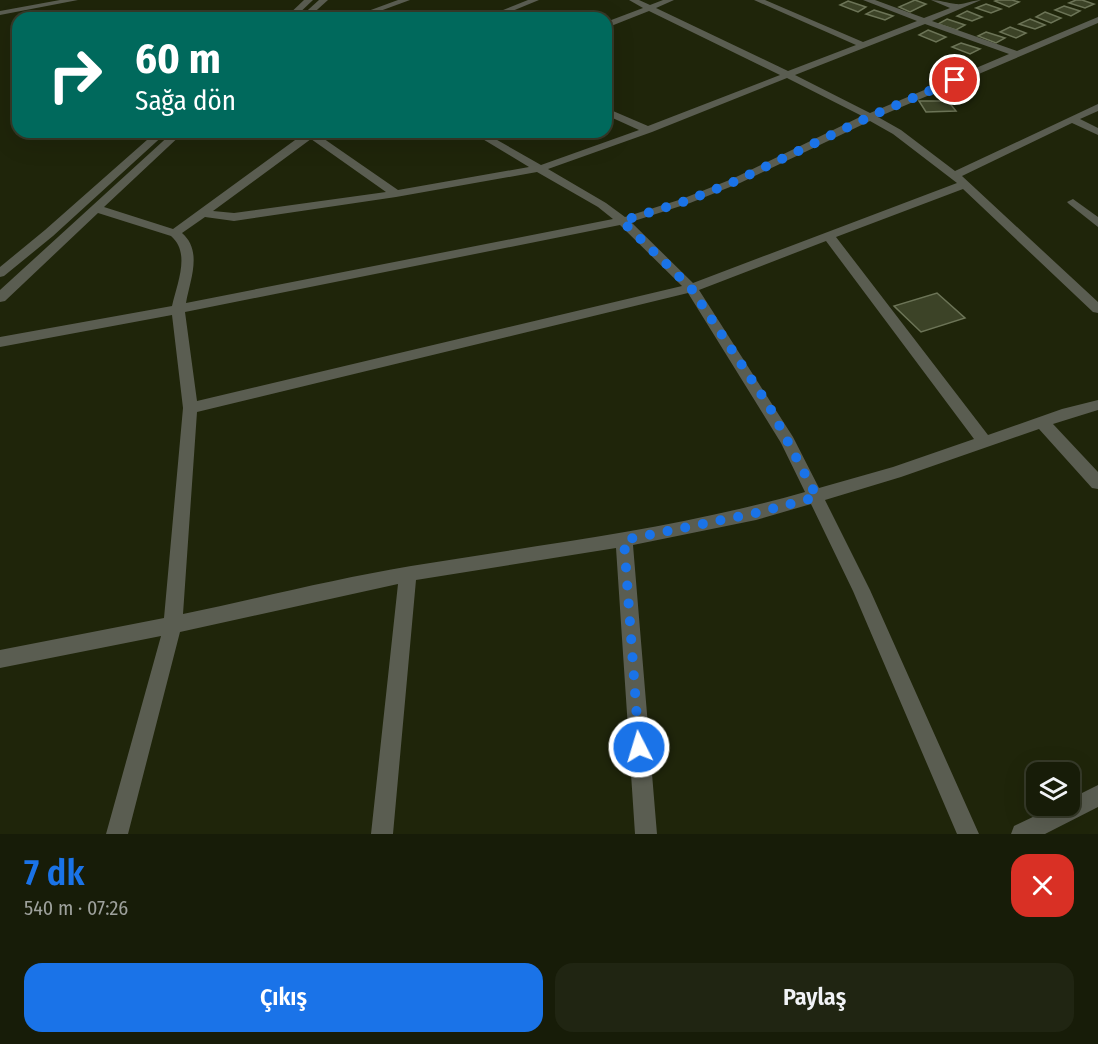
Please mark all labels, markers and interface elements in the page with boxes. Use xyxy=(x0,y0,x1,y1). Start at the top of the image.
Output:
text: 60 m xyxy=(135,34,221,84)
icon: right xyxy=(36,36,114,114)
pin xyxy=(929,54,980,105)
icon: arrive xyxy=(938,63,971,96)
text: Sağa dön xyxy=(135,85,236,117)
position arrow xyxy=(607,715,671,779)
map controls xyxy=(1026,762,1080,816)
button: layers xyxy=(1026,762,1080,816)
text: 7 dk xyxy=(24,851,84,895)
button: close xyxy=(1011,854,1074,917)
text: 540 m · 07:26 xyxy=(24,896,128,920)
button: Çıkış xyxy=(24,963,543,1032)
button: Paylaş xyxy=(555,963,1074,1032)

